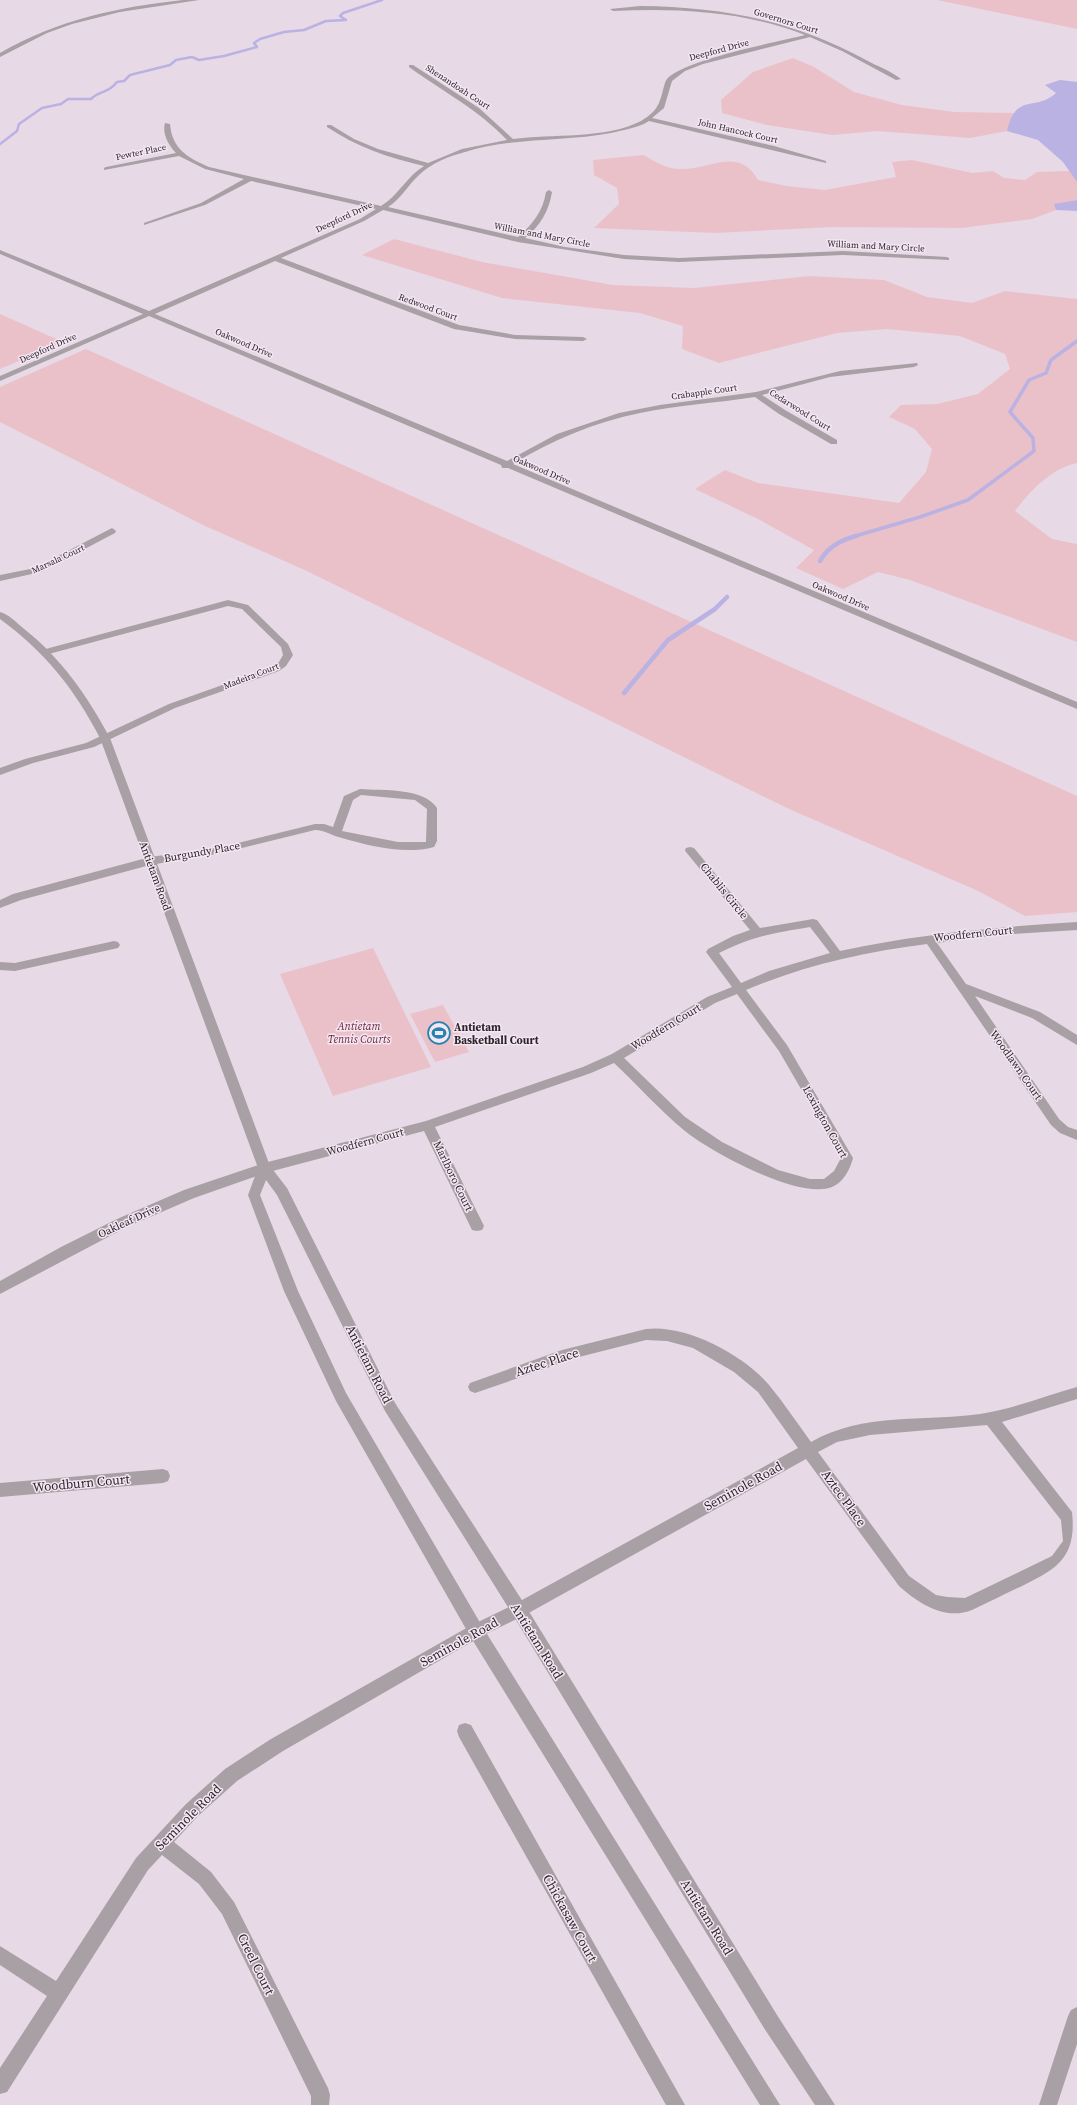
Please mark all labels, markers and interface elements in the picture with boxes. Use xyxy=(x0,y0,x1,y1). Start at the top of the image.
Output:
street label: Governors Court xyxy=(752,6,820,37)
street label: Deepford Drive xyxy=(688,36,751,64)
street label: Shenandoah Court xyxy=(423,62,493,112)
street label: John Hancock Court xyxy=(696,116,779,146)
street label: Pewter Place xyxy=(115,141,168,163)
street label: Deepford Drive xyxy=(314,198,375,235)
street label: William and Mary Circle xyxy=(493,220,592,250)
street label: William and Mary Circle xyxy=(827,237,926,255)
street label: Redwood Court xyxy=(397,291,459,323)
street label: Oakwood Drive xyxy=(213,325,275,361)
street label: Deepford Drive xyxy=(18,330,79,366)
street label: Crabapple Court xyxy=(671,381,738,403)
street label: Cedarwood Court xyxy=(767,386,833,434)
street label: Oakwood Drive xyxy=(511,452,573,488)
street label: Marsala Court xyxy=(30,542,86,576)
street label: Oakwood Drive xyxy=(810,578,872,614)
street label: Madeira Court xyxy=(222,660,280,692)
street label: Burgundy Place xyxy=(163,838,242,866)
street label: Antietam Road xyxy=(135,839,175,914)
street label: Chablis Circle xyxy=(697,860,752,923)
street label: Woodfern Court xyxy=(933,922,1014,946)
street label: Woodfern Court xyxy=(628,1000,704,1054)
park label: Antietam Tennis Courts xyxy=(328,1019,390,1047)
sports icon: Antietam Basketball Court xyxy=(426,1020,452,1046)
place label: Antietam Basketball Court xyxy=(454,1020,540,1048)
street label: Woodlawn Court xyxy=(986,1027,1046,1103)
street label: Lexington Court xyxy=(799,1083,851,1161)
street label: Woodfern Court xyxy=(325,1124,406,1159)
street label: Marlboro Court xyxy=(430,1138,477,1214)
street label: Oakleaf Drive xyxy=(96,1200,163,1242)
street label: Antietam Road xyxy=(342,1322,396,1407)
street label: Aztec Place xyxy=(513,1344,581,1380)
street label: Seminole Road xyxy=(701,1457,786,1514)
street label: Aztec Place xyxy=(818,1466,870,1530)
street label: Woodburn Court xyxy=(32,1470,131,1496)
street label: Antietam Road xyxy=(507,1600,567,1683)
street label: Seminole Road xyxy=(417,1613,502,1670)
street label: Seminole Road xyxy=(151,1780,225,1854)
street label: Chickasaw Court xyxy=(539,1871,601,1965)
street label: Antietam Road xyxy=(677,1876,737,1959)
street label: Creel Court xyxy=(234,1930,279,1998)

